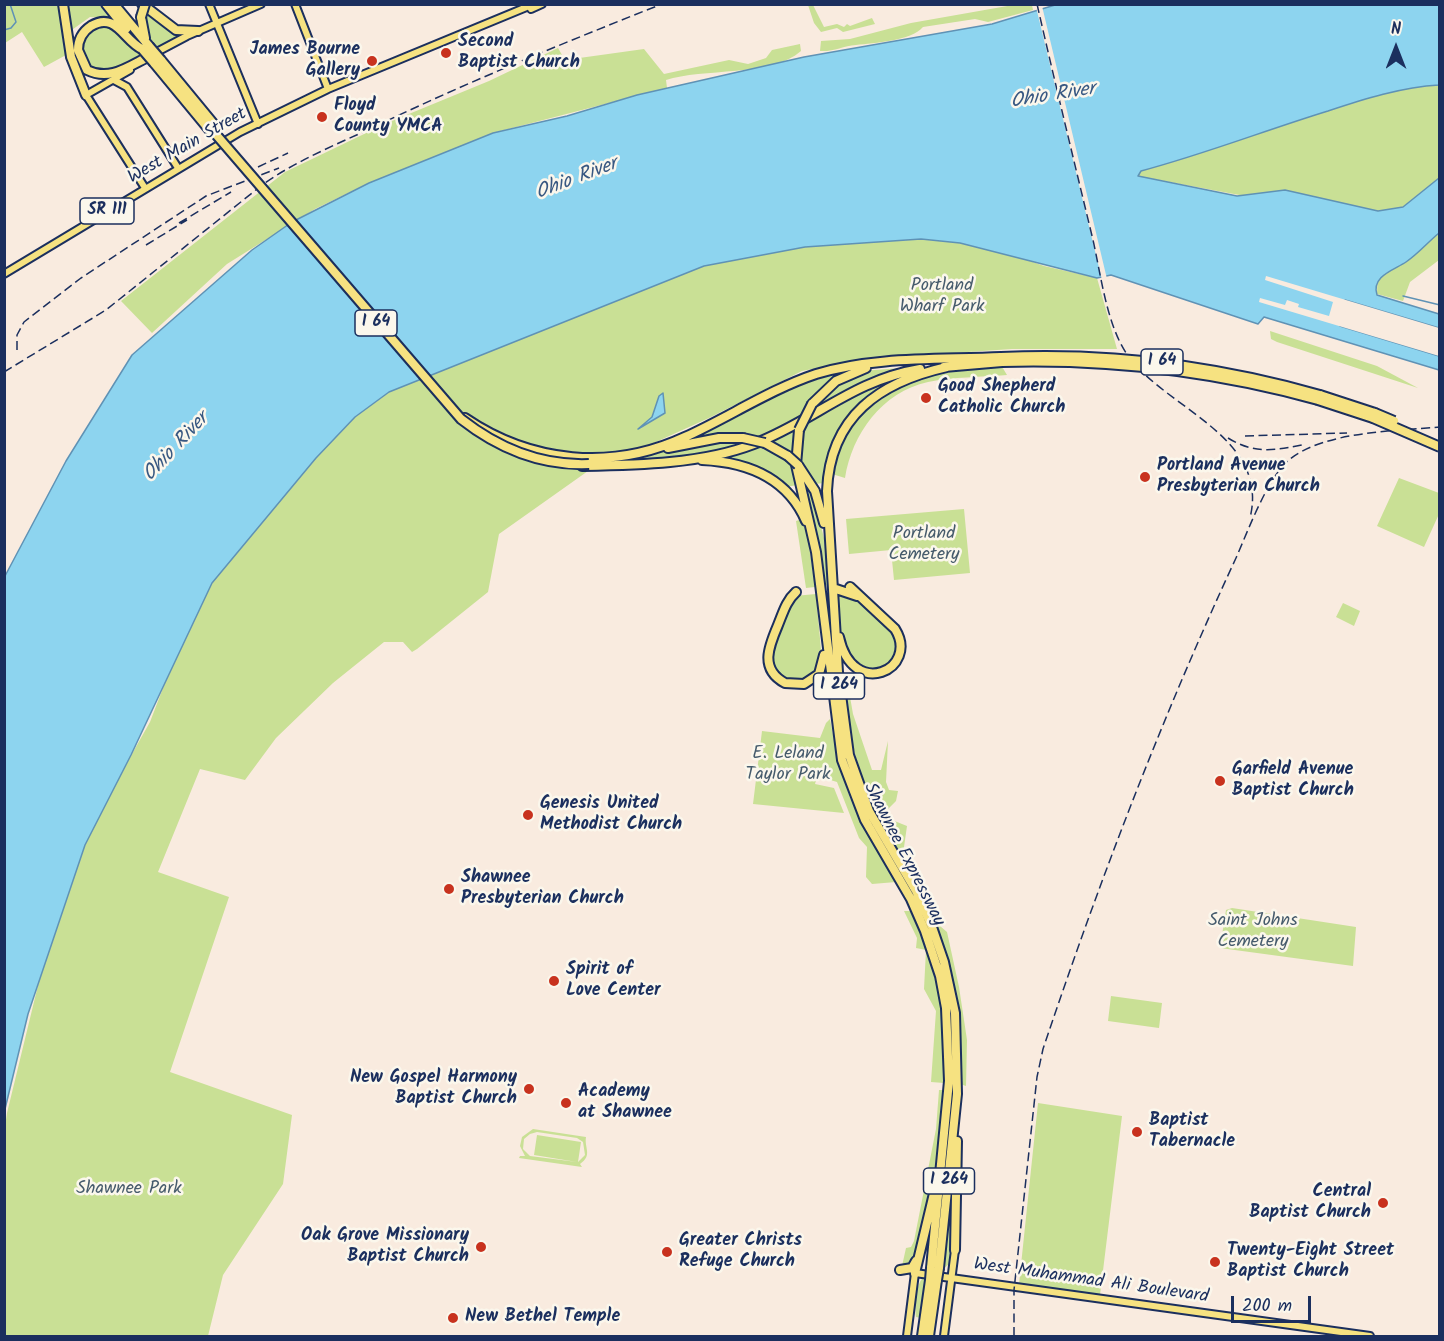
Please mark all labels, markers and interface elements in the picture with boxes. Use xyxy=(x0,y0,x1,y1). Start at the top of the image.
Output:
text: N xyxy=(1391,17,1401,42)
north arrow xyxy=(1366,18,1426,78)
place label: Second Baptist Church xyxy=(458,32,580,74)
place label: James Bourne Gallery xyxy=(250,40,360,82)
marker: Second Baptist Church xyxy=(439,46,453,60)
marker: James Bourne Gallery xyxy=(365,54,379,68)
water label: Ohio River xyxy=(1009,78,1097,116)
place label: Floyd County YMCA xyxy=(334,96,443,138)
street label: West Main Street xyxy=(125,104,251,190)
marker: Floyd County YMCA xyxy=(315,110,329,124)
water label: Ohio River xyxy=(533,154,621,206)
road number: SR 111 xyxy=(80,198,134,224)
park label: Portland Wharf Park xyxy=(900,276,984,318)
road number: I 64 xyxy=(355,310,397,336)
road number: I 64 xyxy=(1141,349,1183,375)
place label: Good Shepherd Catholic Church xyxy=(938,377,1065,420)
marker: Good Shepherd Catholic Church xyxy=(919,391,933,405)
water label: Ohio River xyxy=(139,409,215,487)
place label: Portland Avenue Presbyterian Church xyxy=(1157,456,1320,498)
marker: Portland Avenue Presbyterian Church xyxy=(1138,470,1152,484)
park label: Portland Cemetery xyxy=(889,524,959,566)
road number: I 264 xyxy=(814,673,864,699)
park label: E. Leland Taylor Park xyxy=(746,744,830,786)
place label: Garfield Avenue Baptist Church xyxy=(1232,760,1354,802)
marker: Garfield Avenue Baptist Church xyxy=(1213,774,1227,788)
street label: Shawnee Expressway xyxy=(858,780,948,930)
place label: Genesis United Methodist Church xyxy=(540,794,682,836)
marker: Genesis United Methodist Church xyxy=(521,808,535,822)
place label: Shawnee Presbyterian Church xyxy=(461,868,624,910)
marker: Shawnee Presbyterian Church xyxy=(442,882,456,896)
park label: Saint Johns Cemetery xyxy=(1208,911,1298,954)
place label: Spirit of Love Center xyxy=(566,960,661,1002)
marker: Spirit of Love Center xyxy=(547,974,561,988)
place label: New Gospel Harmony Baptist Church xyxy=(350,1068,517,1110)
marker: New Gospel Harmony Baptist Church xyxy=(522,1082,536,1096)
place label: Academy at Shawnee xyxy=(578,1082,672,1124)
marker: Academy at Shawnee xyxy=(559,1096,573,1110)
place label: Baptist Tabernacle xyxy=(1149,1111,1235,1154)
marker: Baptist Tabernacle xyxy=(1130,1125,1144,1139)
road number: I 264 xyxy=(924,1168,974,1194)
park label: Shawnee Park xyxy=(76,1179,182,1201)
place label: Central Baptist Church xyxy=(1249,1182,1371,1224)
marker: Central Baptist Church xyxy=(1376,1196,1390,1210)
place label: Oak Grove Missionary Baptist Church xyxy=(301,1226,469,1268)
place label: Greater Christs Refuge Church xyxy=(679,1231,802,1274)
marker: Oak Grove Missionary Baptist Church xyxy=(474,1240,488,1254)
place label: Twenty-Eight Street Baptist Church xyxy=(1227,1241,1394,1284)
marker: Greater Christs Refuge Church xyxy=(660,1245,674,1259)
street label: West Muhammad Ali Boulevard xyxy=(972,1255,1210,1309)
marker: Twenty-Eight Street Baptist Church xyxy=(1208,1255,1222,1269)
scale bar xyxy=(1234,1284,1314,1322)
text: 200 m xyxy=(1242,1292,1292,1321)
place label: New Bethel Temple xyxy=(465,1307,620,1329)
marker: New Bethel Temple xyxy=(446,1311,460,1325)

